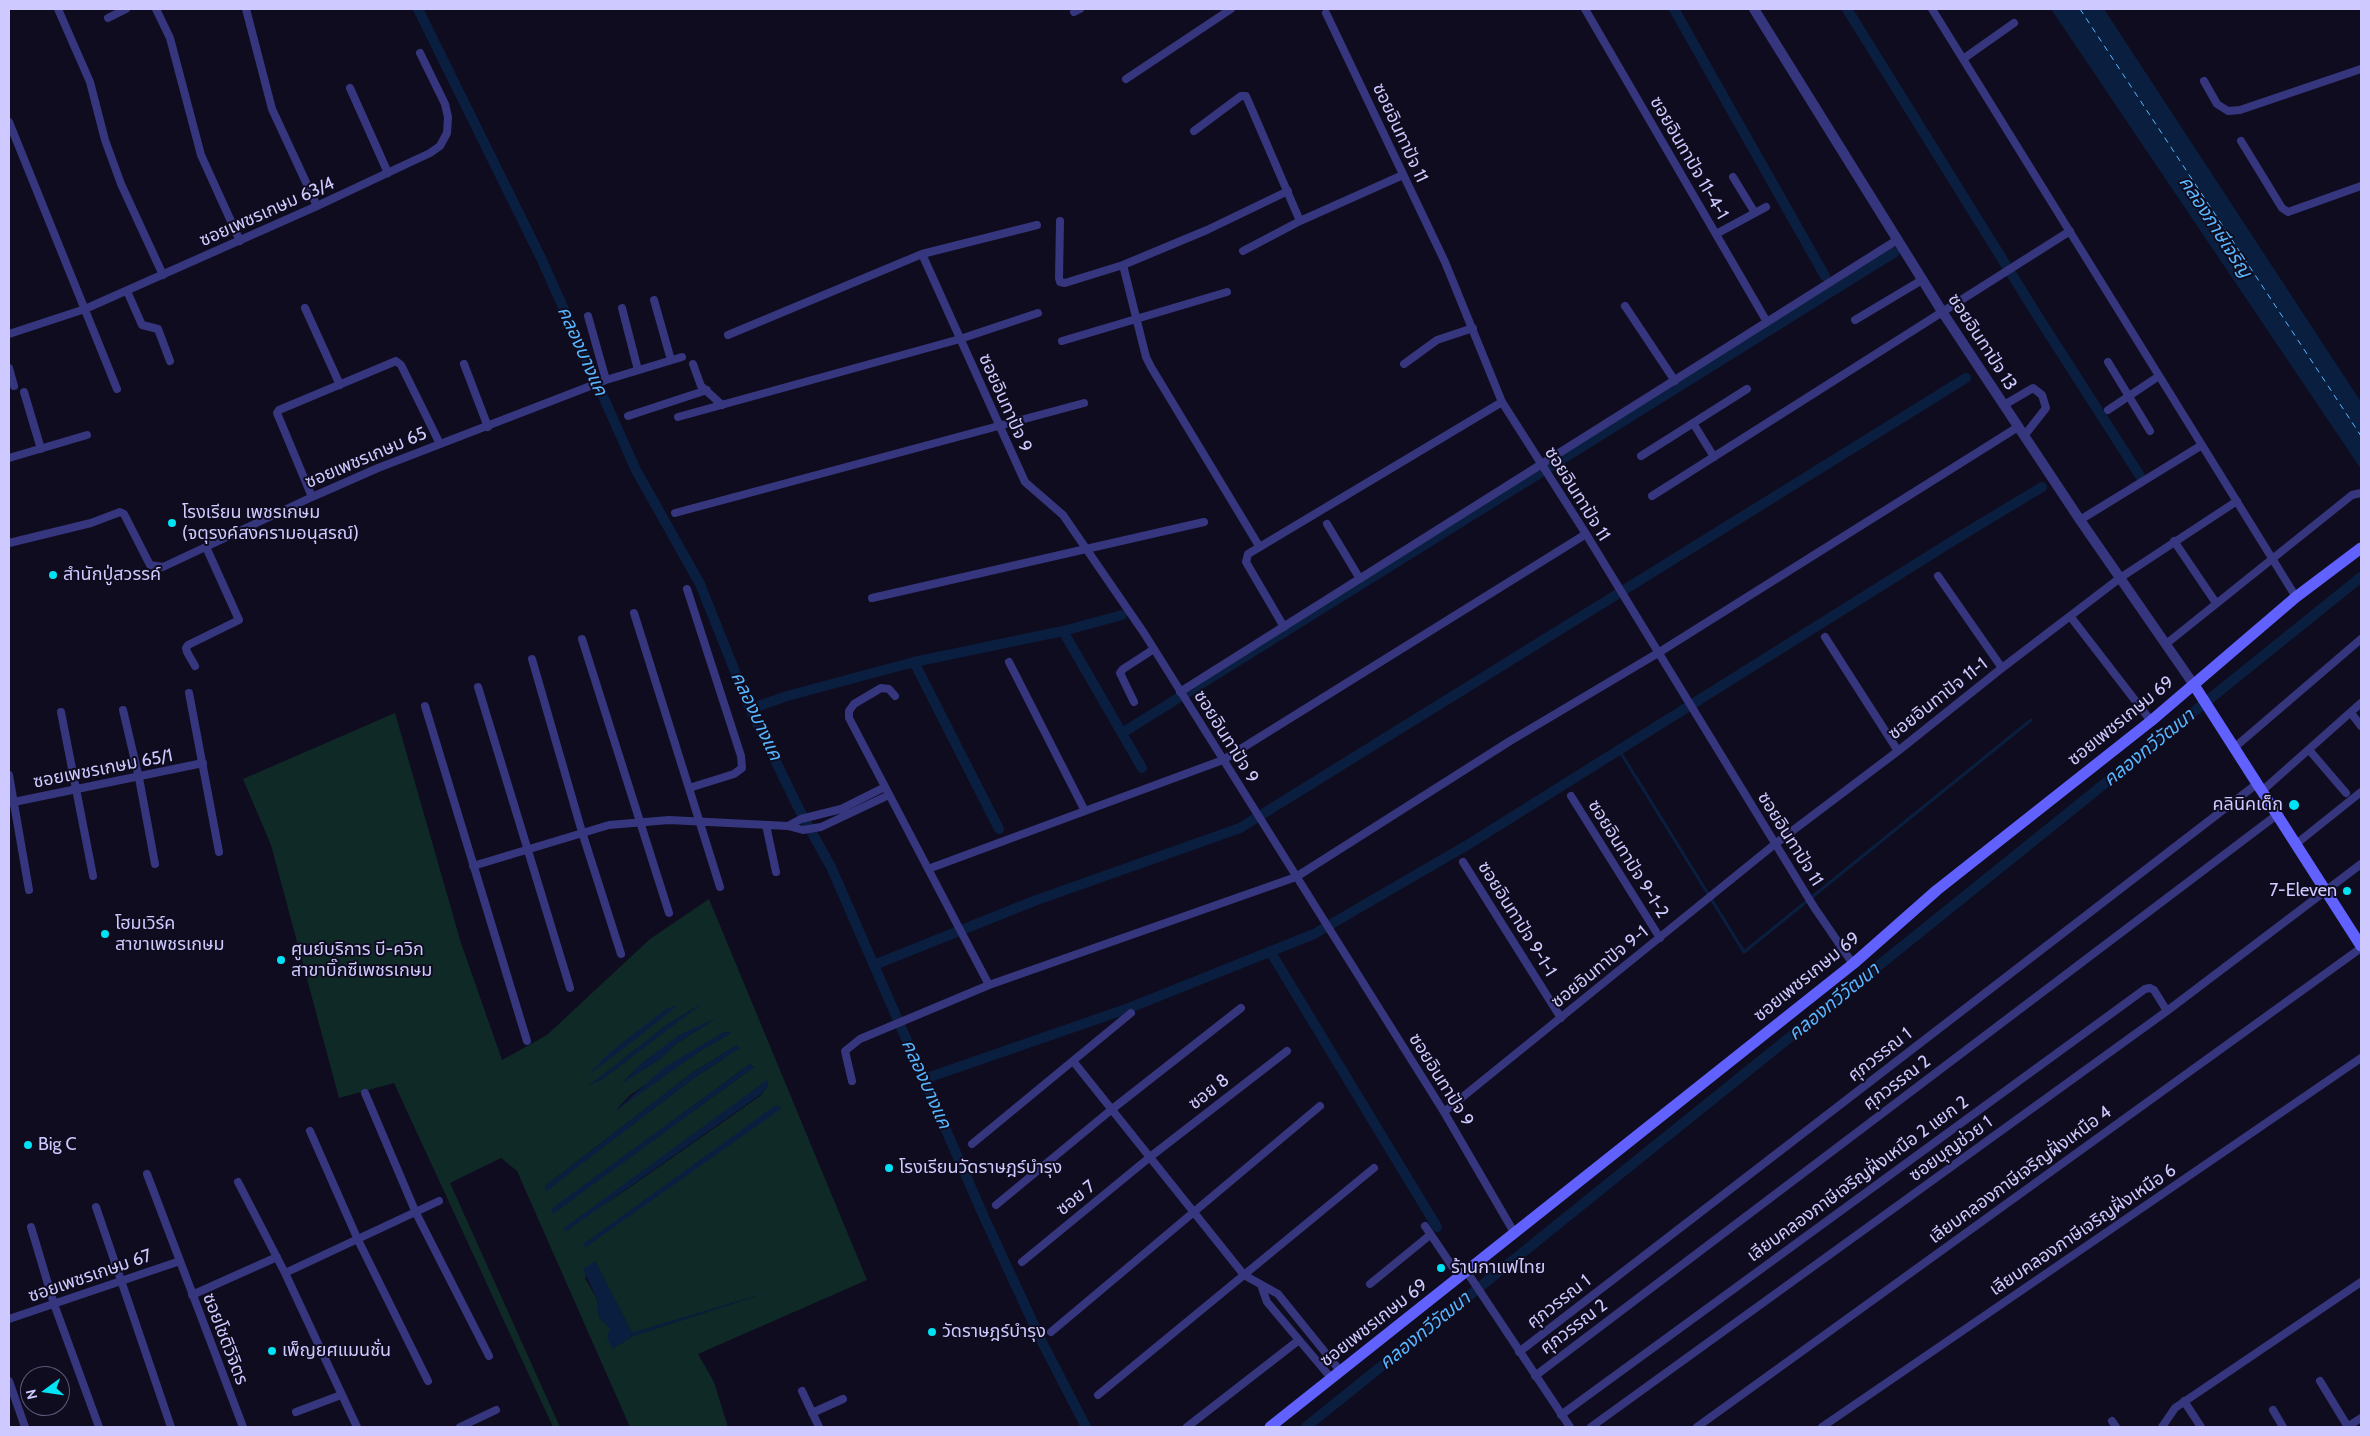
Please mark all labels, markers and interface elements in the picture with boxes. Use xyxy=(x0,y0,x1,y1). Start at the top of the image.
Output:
street label: ซอยอินทาปัจ 11 xyxy=(1368,80,1432,186)
street label: ซอยอินทาปัจ 11-4-1 xyxy=(1645,93,1733,223)
water label: คลองภาษีเจริญ xyxy=(2174,172,2256,282)
street label: ซอยเพชรเกษม 63/4 xyxy=(196,173,338,251)
street label: ซอยอินทาปัจ 13 xyxy=(1943,290,2021,394)
water label: คลองบางแค xyxy=(552,303,612,399)
street label: ซอยอินทาปัจ 9 xyxy=(974,350,1036,456)
street label: ซอยเพชรเกษม 65 xyxy=(302,423,430,493)
street label: ซอยอินทาปัจ 11 xyxy=(1540,443,1614,545)
place label: โรงเรียน เพชรเกษม (จตุรงค์สงครามอนุสรณ์) xyxy=(182,502,359,544)
marker: โรงเรียน เพชรเกษม (จตุรงค์สงครามอนุสรณ์) xyxy=(166,517,178,529)
place label: สำนักปู่สวรรค์ xyxy=(63,564,161,586)
marker: สำนักปู่สวรรค์ xyxy=(47,569,59,581)
street label: ซอยอินทาปัจ 11-1 xyxy=(1884,654,1992,744)
water label: คลองบางแค xyxy=(726,668,786,764)
street label: ซอยเพชรเกษม 69 xyxy=(2064,672,2178,770)
street label: ซอยอินทาปัจ 9 xyxy=(1189,687,1263,787)
water label: คลองทวีวัฒนา xyxy=(2099,704,2199,792)
street label: ซอยเพชรเกษม 65/1 xyxy=(31,745,175,793)
street label: ซอยอินทาปัจ 11 xyxy=(1753,788,1827,890)
place label: คลินิคเด็ก xyxy=(2213,794,2283,816)
street label: ซอยอินทาปัจ 9-1-2 xyxy=(1583,796,1673,922)
marker: คลินิคเด็ก xyxy=(2287,798,2301,812)
street label: ซอยอินทาปัจ 9-1-1 xyxy=(1473,857,1561,981)
place label: 7-Eleven xyxy=(2269,880,2337,902)
marker: 7-Eleven xyxy=(2341,885,2353,897)
place label: โฮมเวิร์ค สาขาเพชรเกษม xyxy=(115,913,225,956)
street label: ซอยอินทาปัจ 9-1 xyxy=(1547,921,1653,1013)
marker: โฮมเวิร์ค สาขาเพชรเกษม xyxy=(99,928,111,940)
street label: ซอยเพชรเกษม 69 xyxy=(1750,928,1864,1026)
place label: ศูนย์บริการ บี-ควิก สาขาบิ๊กซีเพชรเกษม xyxy=(291,939,432,982)
marker: ศูนย์บริการ บี-ควิก สาขาบิ๊กซีเพชรเกษม xyxy=(275,954,287,966)
water label: คลองทวีวัฒนา xyxy=(1784,958,1884,1046)
street label: ศุภวรรณ 1 xyxy=(1844,1023,1916,1087)
street label: ซอยอินทาปัจ 9 xyxy=(1404,1030,1478,1130)
water label: คลองบางแค xyxy=(896,1036,956,1132)
street label: ศุภวรรณ 2 xyxy=(1859,1051,1935,1115)
street label: ซอย 8 xyxy=(1184,1069,1234,1115)
street label: เลียบคลองภาษีเจริญฝั่งเหนือ 2 แยก 2 xyxy=(1743,1091,1973,1267)
street label: เลียบคลองภาษีเจริญฝั่งเหนือ 4 xyxy=(1924,1101,2116,1249)
street label: ซอยบุญช่วย 1 xyxy=(1905,1112,1997,1186)
place label: Big C xyxy=(38,1134,77,1156)
marker: Big C xyxy=(22,1139,34,1151)
place label: โรงเรียนวัดราษฎร์บำรุง xyxy=(899,1157,1062,1179)
street label: เลียบคลองภาษีเจริญฝั่งเหนือ 6 xyxy=(1986,1159,2180,1301)
marker: โรงเรียนวัดราษฎร์บำรุง xyxy=(883,1162,895,1174)
street label: ซอย 7 xyxy=(1052,1176,1100,1220)
street label: ซอยเพชรเกษม 67 xyxy=(25,1245,155,1307)
place label: ร้านกาแฟไทย xyxy=(1451,1257,1546,1279)
marker: ร้านกาแฟไทย xyxy=(1435,1262,1447,1274)
street label: ศุภวรรณ 1 xyxy=(1523,1270,1595,1334)
street label: ซอยเพชรเกษม 69 xyxy=(1316,1274,1432,1372)
water label: คลองทวีวัฒนา xyxy=(1375,1287,1475,1375)
street label: ซอยโชติวิจิตร xyxy=(198,1290,252,1388)
street label: ศุภวรรณ 2 xyxy=(1536,1295,1612,1359)
place label: วัดราษฎร์บำรุง xyxy=(942,1321,1046,1343)
marker: วัดราษฎร์บำรุง xyxy=(926,1326,938,1338)
place label: เพ็ญยศแมนชั่น xyxy=(282,1340,391,1362)
marker: เพ็ญยศแมนชั่น xyxy=(266,1345,278,1357)
north arrow xyxy=(20,1366,70,1416)
text: N xyxy=(21,1387,41,1401)

